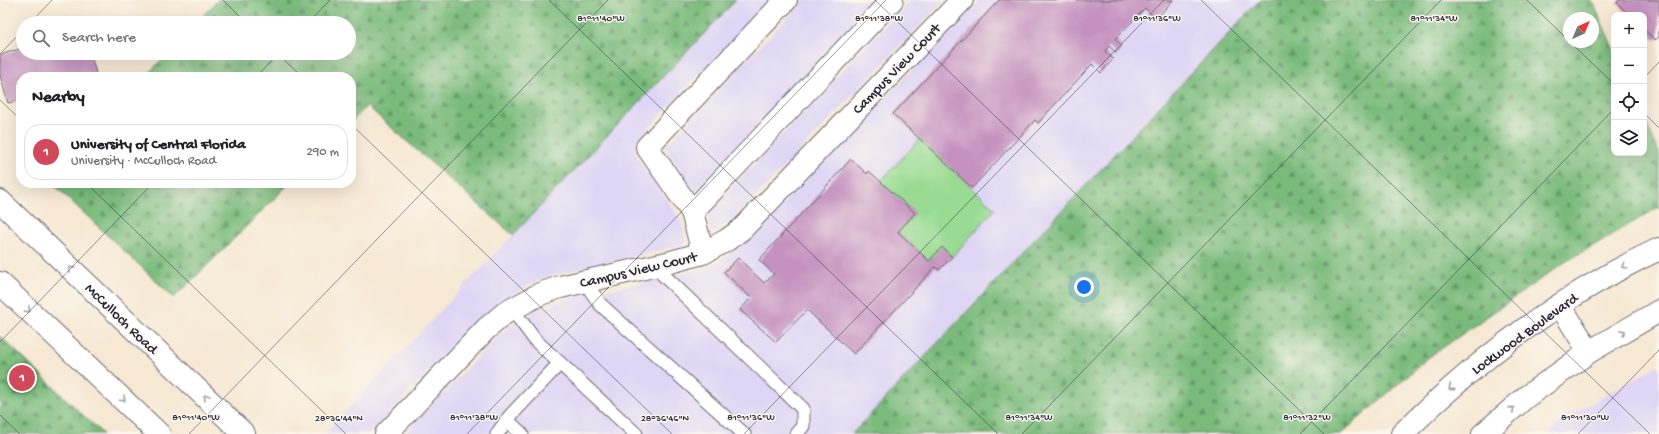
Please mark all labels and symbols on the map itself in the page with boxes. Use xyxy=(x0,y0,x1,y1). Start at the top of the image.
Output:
north arrow xyxy=(1563,12,1599,48)
text: 81°11'40"W xyxy=(577,13,625,25)
text: 81°11'38"W xyxy=(855,13,903,25)
text: 81°11'36"W xyxy=(1133,13,1181,25)
text: 81°11'34"W xyxy=(1410,13,1458,25)
street label: Campus View Court xyxy=(849,19,947,119)
street label: Campus View Court xyxy=(578,248,701,293)
one-way arrow xyxy=(1621,262,1628,269)
one-way arrow xyxy=(68,266,76,274)
your location xyxy=(1074,277,1094,297)
street label: McCulloch Road xyxy=(80,280,162,360)
street label: Lockwood Boulevard xyxy=(1468,289,1583,379)
one-way arrow xyxy=(23,305,31,313)
one-way arrow xyxy=(1619,329,1626,336)
pin: 1 xyxy=(9,363,35,393)
one-way arrow xyxy=(1448,383,1455,390)
one-way arrow xyxy=(118,394,126,402)
one-way arrow xyxy=(203,395,211,402)
one-way arrow xyxy=(1508,406,1515,413)
text: 81°11'40"W xyxy=(172,412,220,424)
text: 81°11'38"W xyxy=(450,412,498,424)
text: 81°11'36"W xyxy=(727,412,775,424)
text: 81°11'34"W xyxy=(1005,412,1053,424)
text: 81°11'32"W xyxy=(1283,412,1331,424)
text: 81°11'30"W xyxy=(1561,412,1610,424)
text: 28°36'44"N xyxy=(315,413,363,425)
text: 28°36'46"N xyxy=(641,413,690,425)

